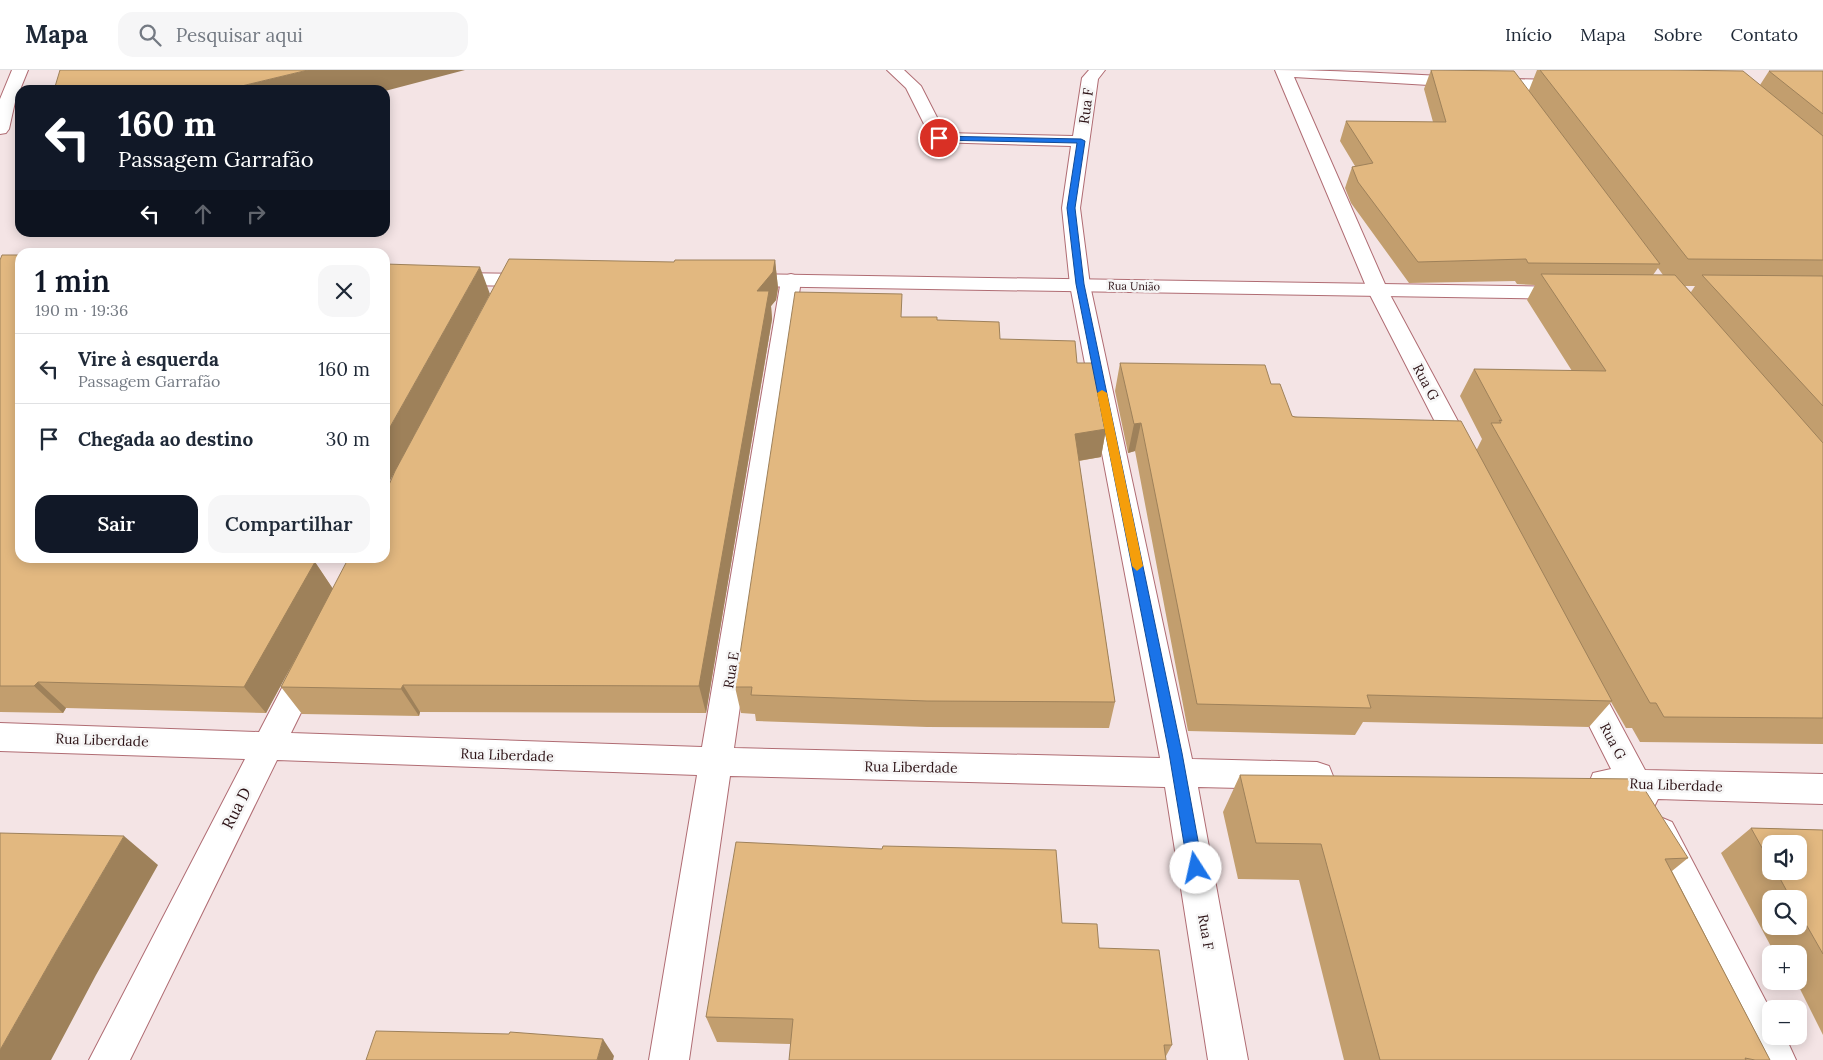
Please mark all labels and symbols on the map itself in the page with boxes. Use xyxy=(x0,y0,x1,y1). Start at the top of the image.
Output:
street label: Rua F xyxy=(1075,87,1097,125)
pin xyxy=(918,117,960,159)
street label: Rua União xyxy=(1108,279,1160,293)
street label: Rua G xyxy=(1409,361,1443,404)
street label: Rua E xyxy=(719,650,743,690)
street label: Rua G xyxy=(1596,720,1630,763)
street label: Rua Liberdade xyxy=(55,729,149,751)
street label: Rua Liberdade xyxy=(460,744,554,766)
street label: Rua Liberdade xyxy=(864,757,958,777)
street label: Rua Liberdade xyxy=(1629,774,1723,796)
street label: Rua D xyxy=(217,784,255,832)
position arrow xyxy=(1169,841,1221,893)
street label: Rua F xyxy=(1194,913,1218,951)

